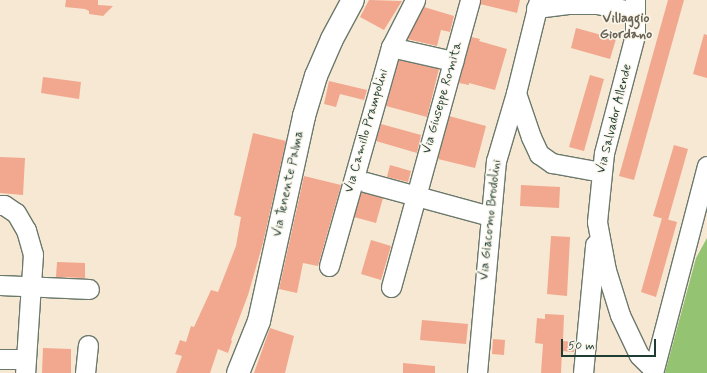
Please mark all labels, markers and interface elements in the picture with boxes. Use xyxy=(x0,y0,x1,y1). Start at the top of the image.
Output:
district label: Villaggio Giordano xyxy=(600,10,652,42)
street label: Via Giuseppe Romita xyxy=(420,42,466,154)
street label: Via Salvador Allende xyxy=(594,62,636,176)
street label: Via Camillo Prampolini xyxy=(342,67,392,195)
street label: Via Tenente Palma xyxy=(270,128,308,240)
street label: Via Giacomo Brodolini xyxy=(477,159,505,281)
scale bar xyxy=(563,331,658,357)
text: 50 m xyxy=(568,338,595,354)

